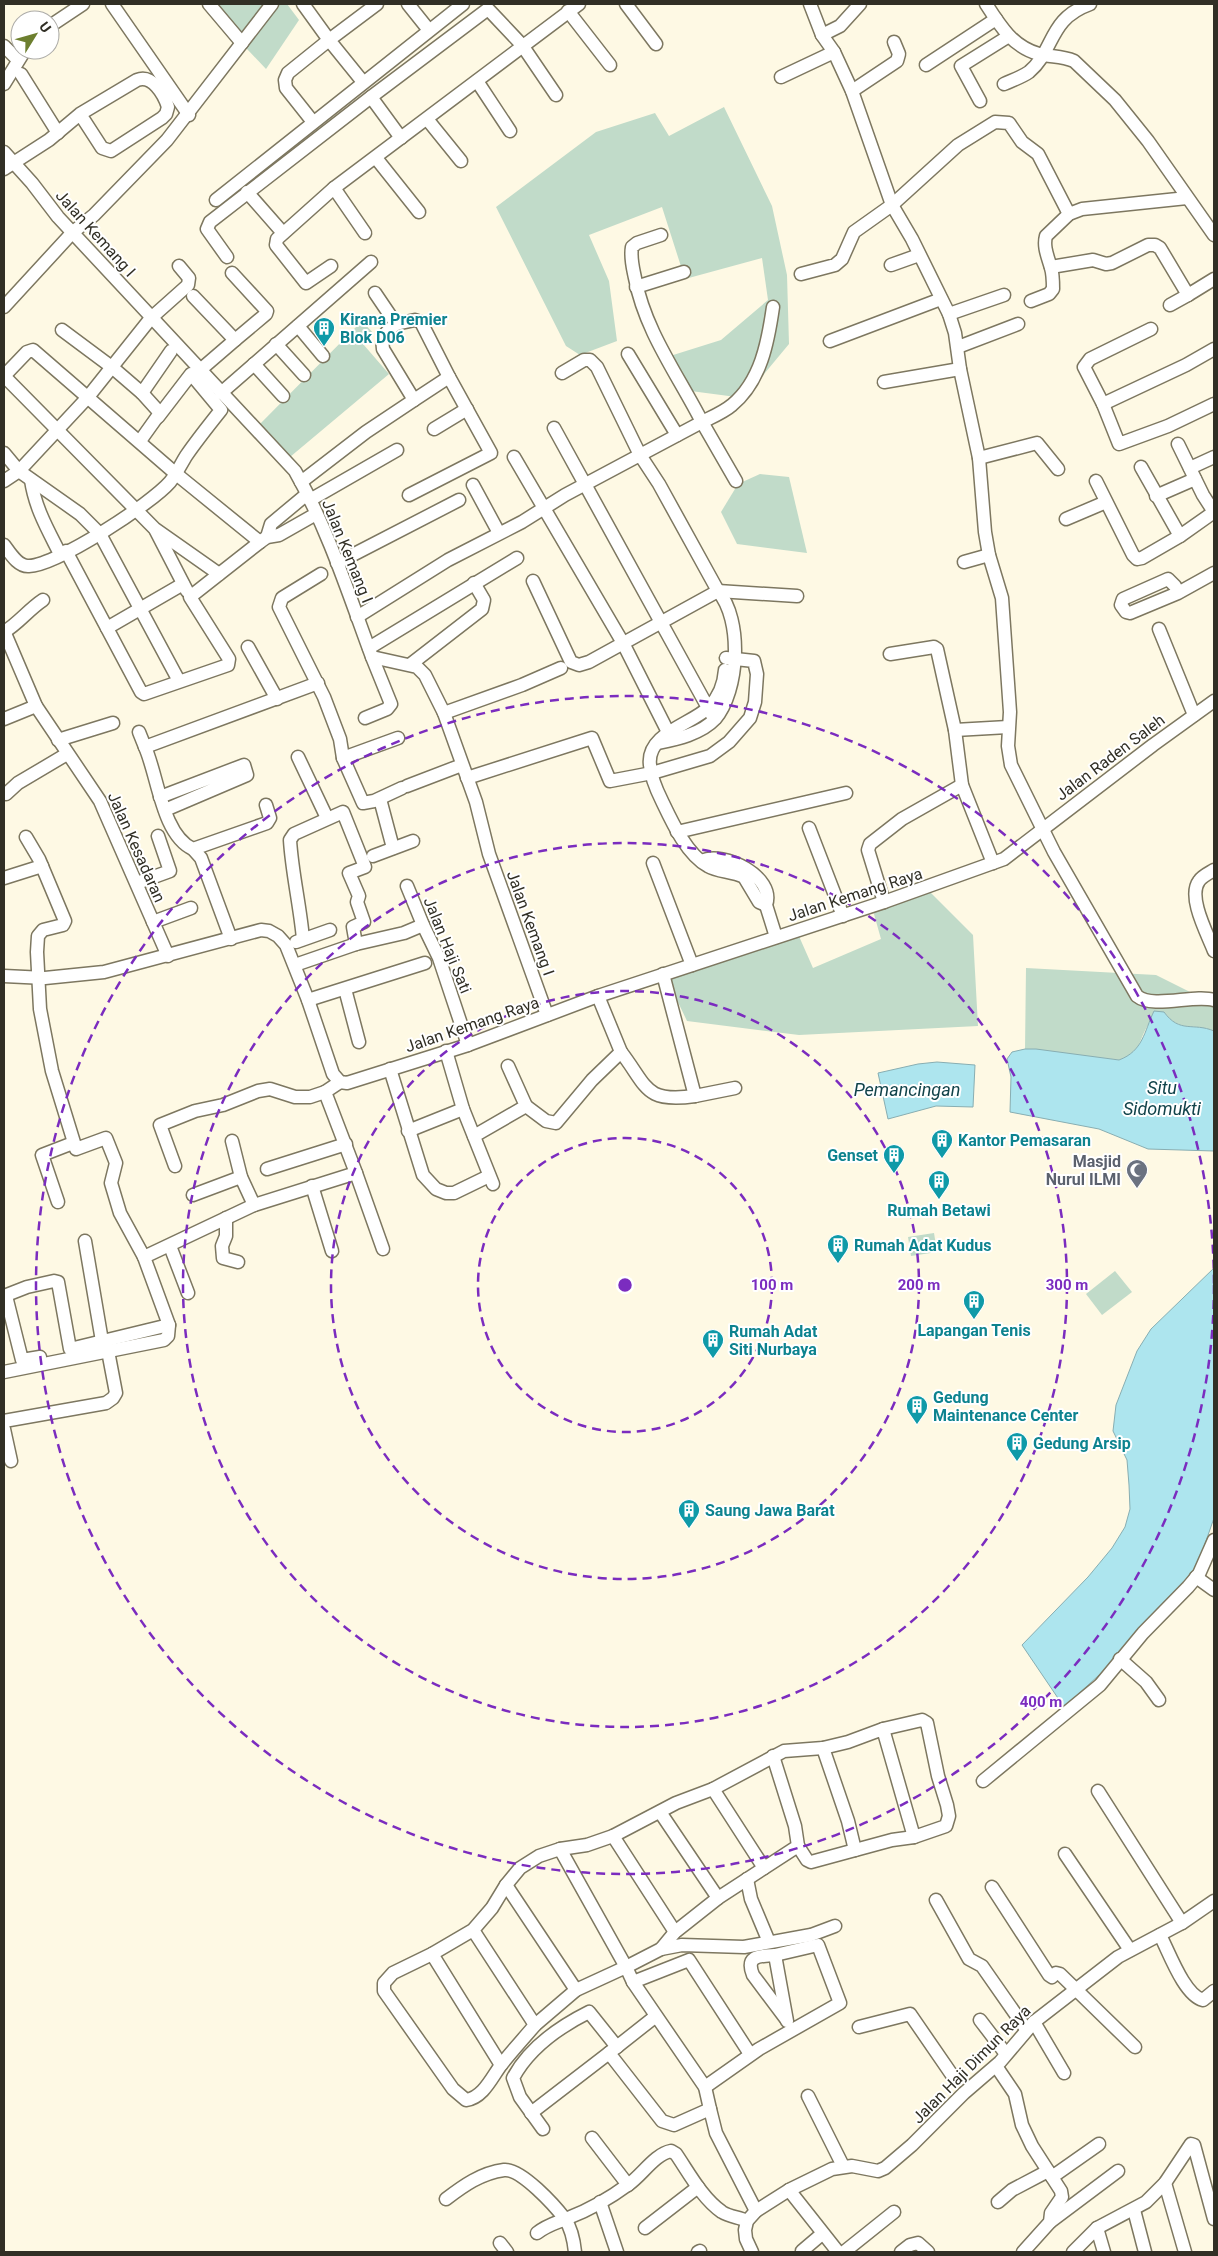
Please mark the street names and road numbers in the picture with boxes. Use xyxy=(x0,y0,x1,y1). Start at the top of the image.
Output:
street label: Jalan Kemang I xyxy=(52,186,140,281)
street label: Jalan Kemang I xyxy=(318,497,377,606)
street label: Jalan Raden Saleh xyxy=(1052,710,1168,804)
street label: Jalan Kesadaran xyxy=(104,789,169,905)
street label: Jalan Kemang Raya xyxy=(785,864,925,925)
street label: Jalan Kemang I xyxy=(503,868,558,978)
street label: Jalan Haji Sati xyxy=(420,894,475,996)
street label: Jalan Kemang Raya xyxy=(403,993,542,1056)
street label: Jalan Haji Dimun Raya xyxy=(908,2001,1034,2127)

